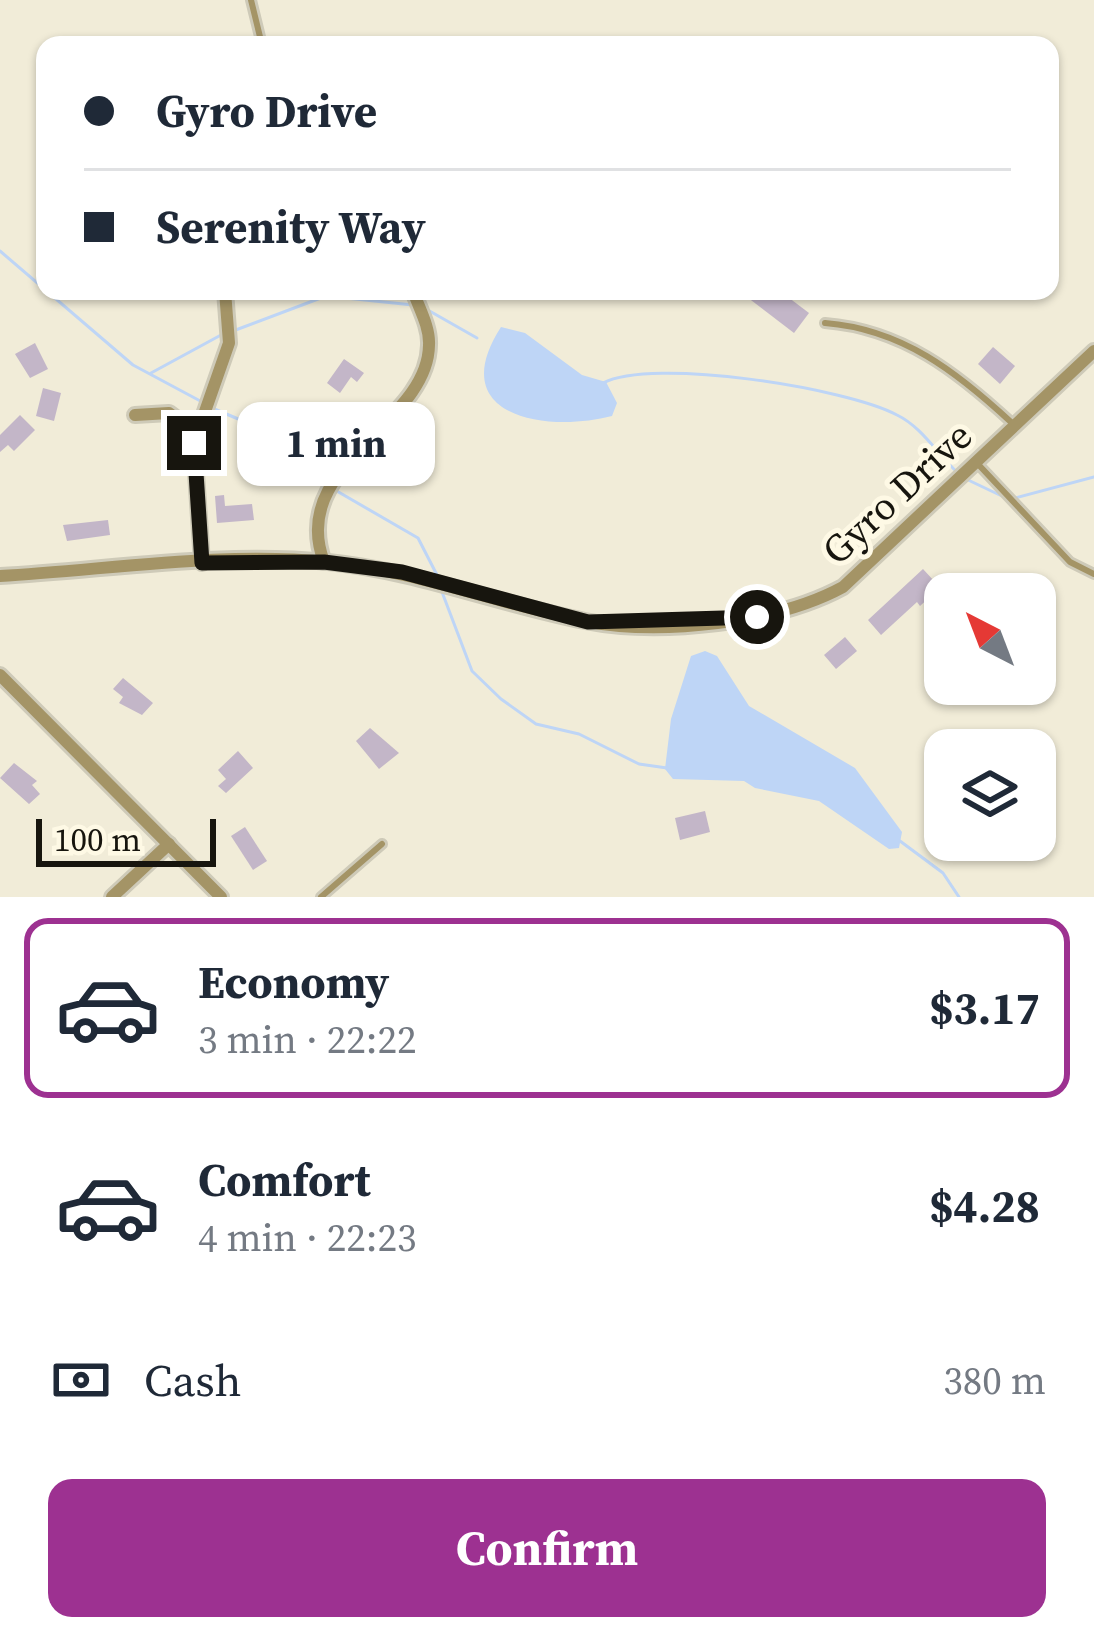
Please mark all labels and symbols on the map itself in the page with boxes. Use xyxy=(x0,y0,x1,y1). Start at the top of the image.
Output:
callout: 1 min xyxy=(236,401,434,485)
street label: Gyro Drive xyxy=(810,410,984,576)
route end xyxy=(167,416,221,470)
north arrow xyxy=(924,573,1056,705)
route start xyxy=(730,590,784,644)
scale bar xyxy=(36,813,216,866)

